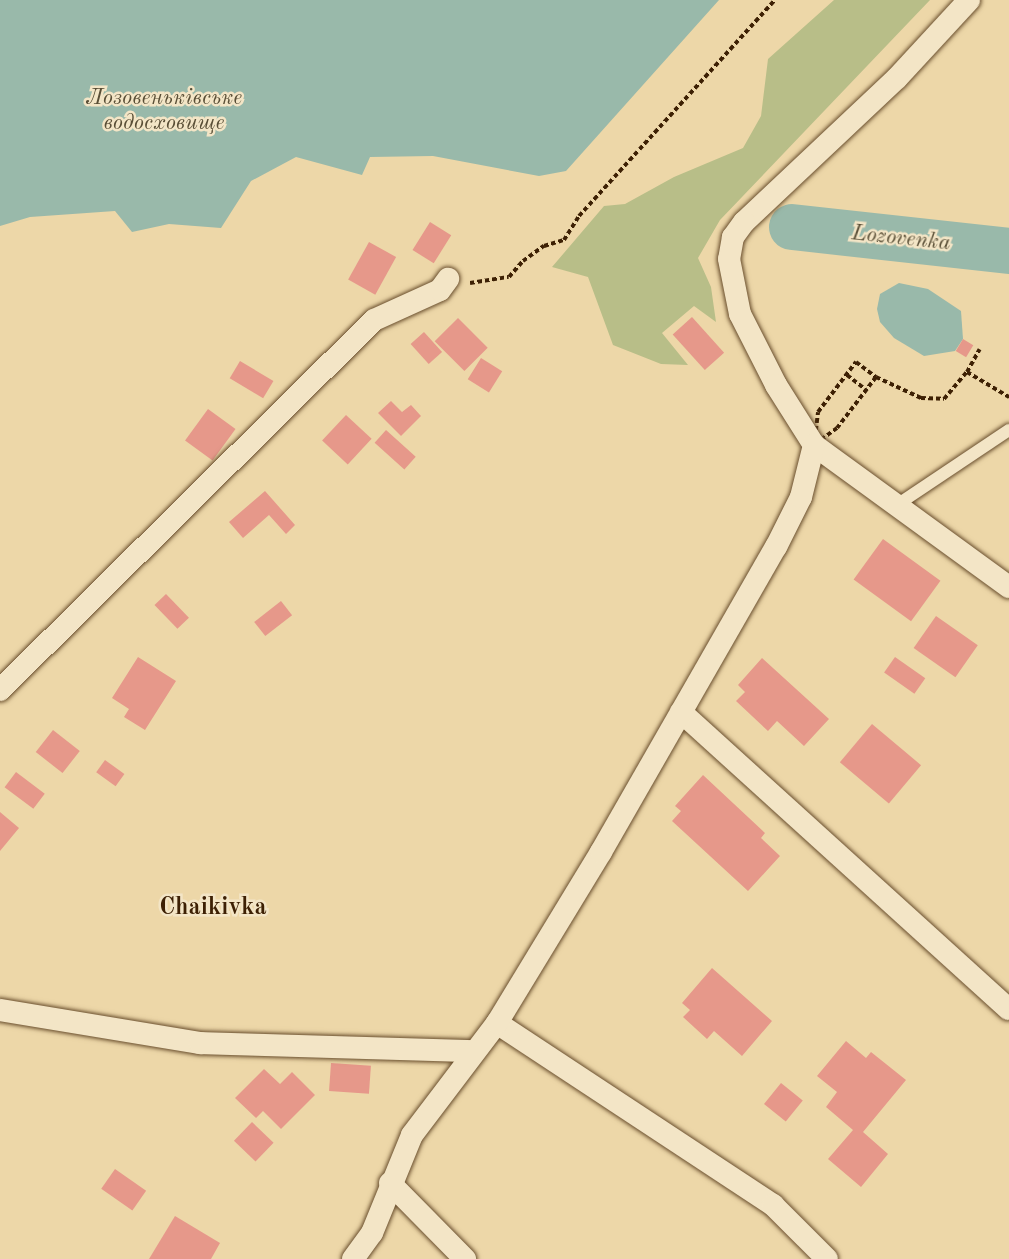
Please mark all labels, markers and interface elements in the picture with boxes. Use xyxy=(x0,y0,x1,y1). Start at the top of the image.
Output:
water label: Лозовеньківське водосховище xyxy=(86,85,242,136)
water label: Lozovenka xyxy=(850,221,952,257)
district label: Chaikivka xyxy=(159,895,267,923)

